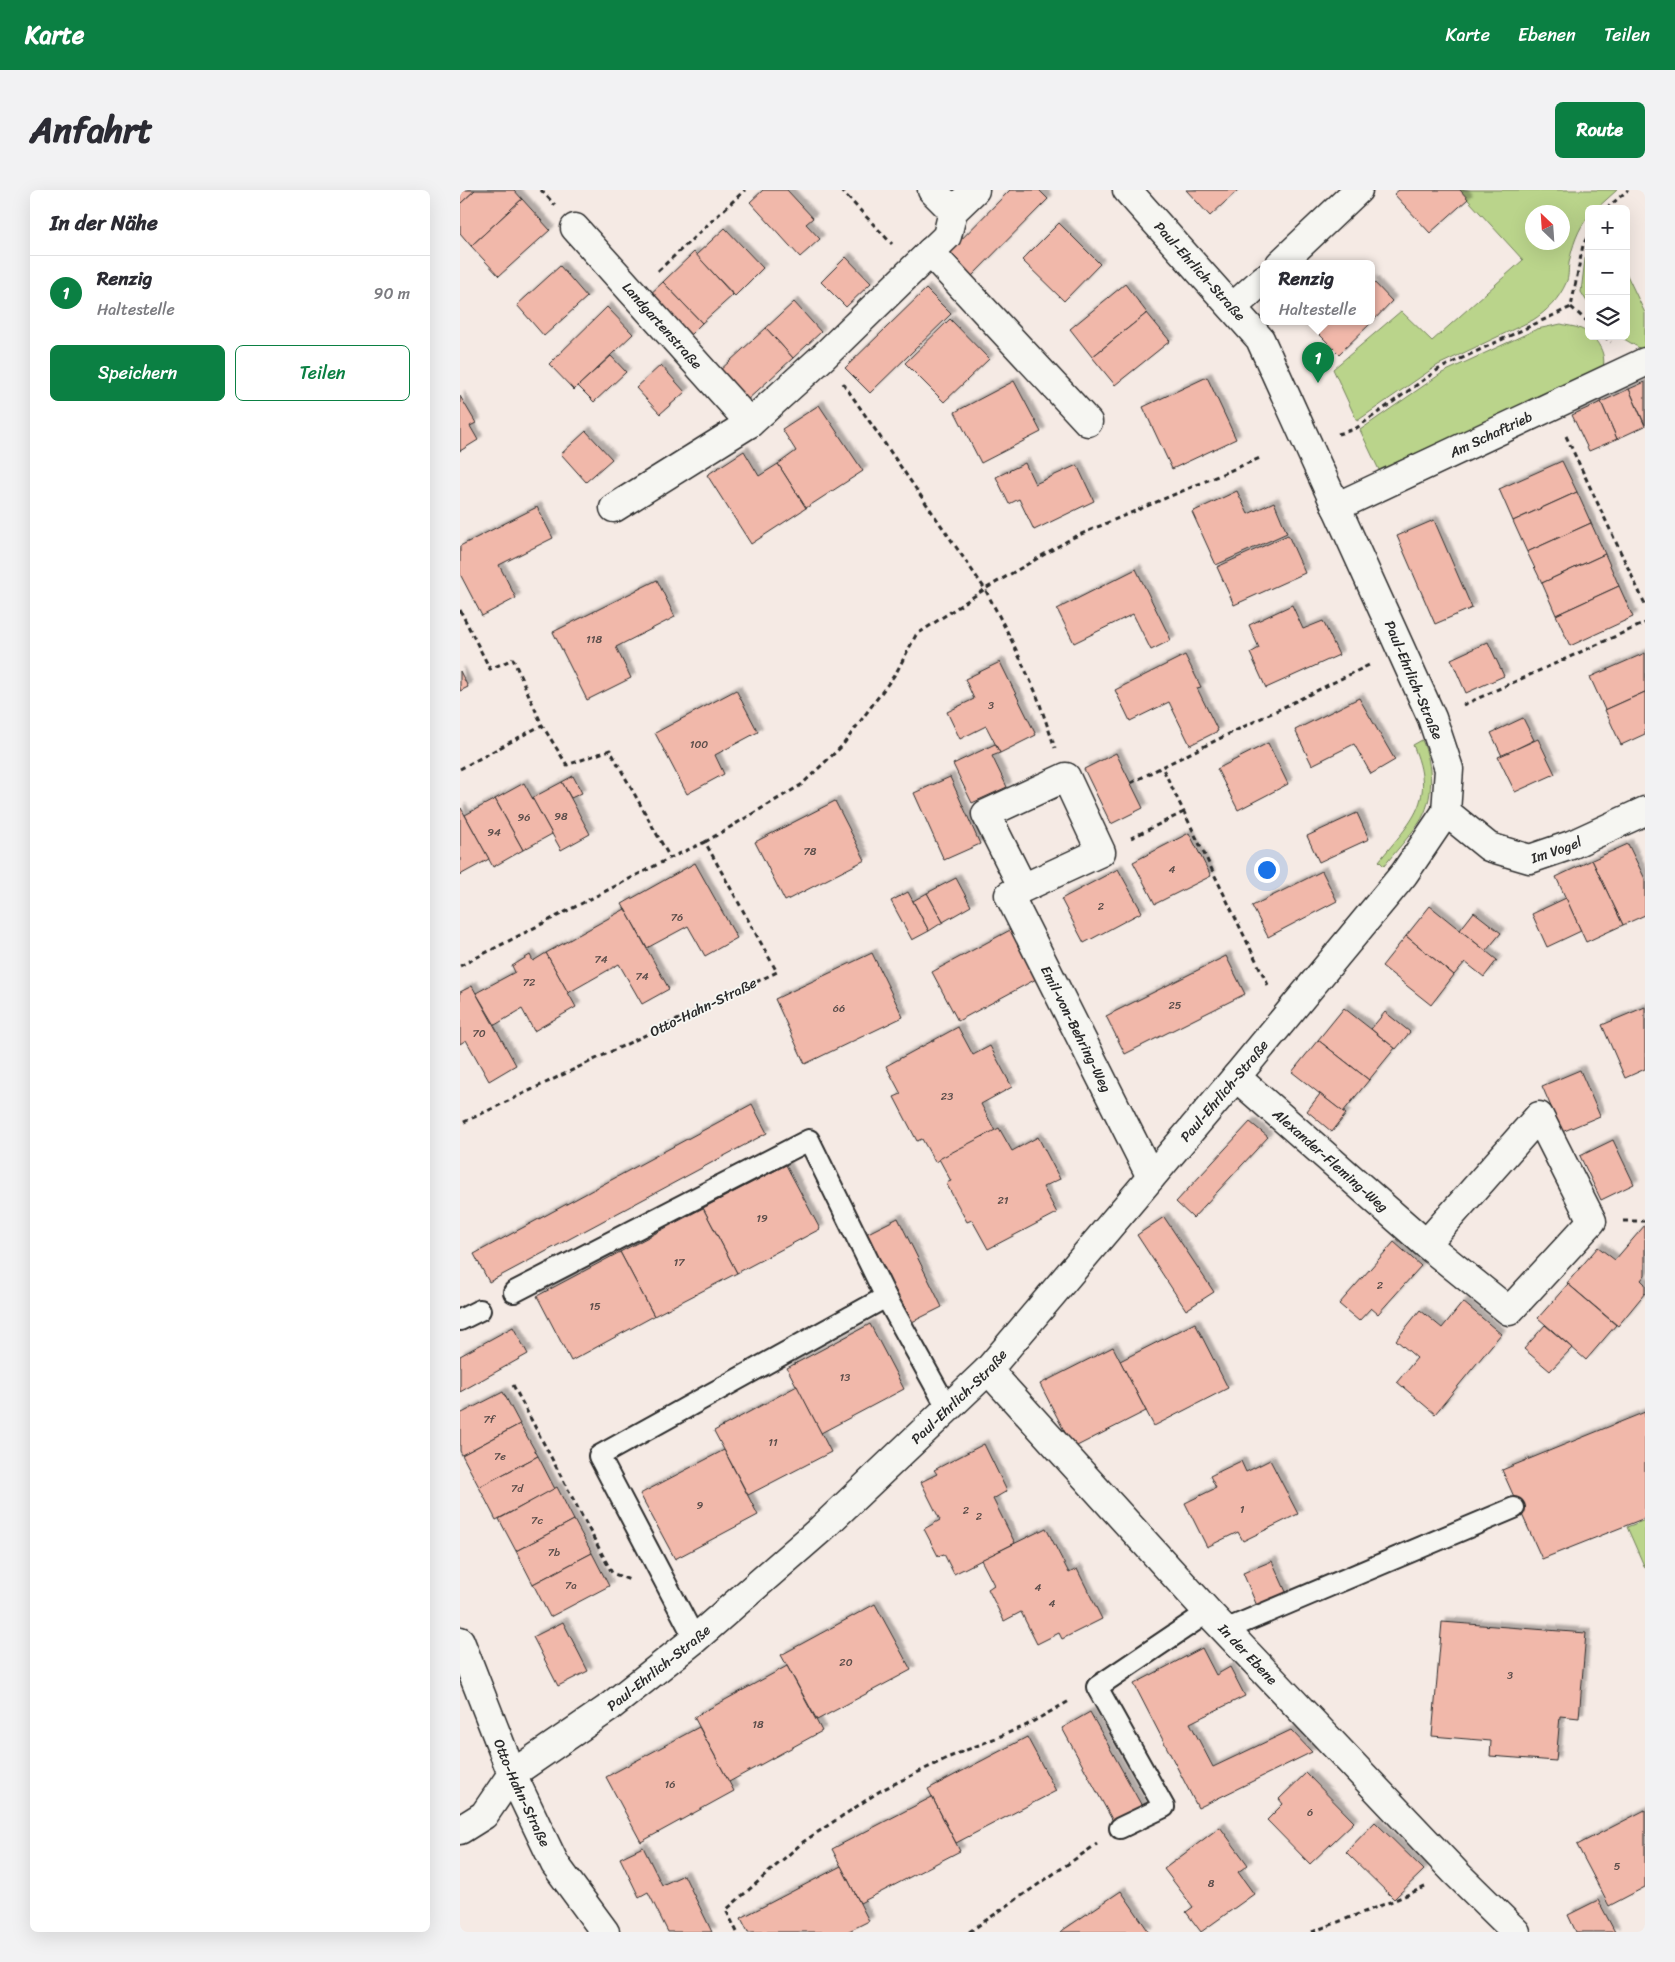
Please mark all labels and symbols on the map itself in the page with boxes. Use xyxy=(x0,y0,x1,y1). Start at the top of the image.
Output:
north arrow xyxy=(1525,205,1570,250)
street label: Paul-Ehrlich-Straße xyxy=(1148,216,1252,327)
street label: Landgartenstraße xyxy=(616,276,709,375)
pin: 1 xyxy=(1302,342,1334,383)
street label: Am Schaftrieb xyxy=(1444,404,1537,466)
street label: Paul-Ehrlich-Straße xyxy=(1377,617,1450,744)
house number: 118 xyxy=(586,630,602,649)
house number: 3 xyxy=(988,696,994,715)
house number: 100 xyxy=(690,735,708,754)
house number: 98 xyxy=(554,807,568,826)
house number: 96 xyxy=(517,808,531,827)
house number: 94 xyxy=(487,823,501,842)
street label: Im Vogel xyxy=(1527,829,1587,871)
house number: 78 xyxy=(804,842,817,861)
your location xyxy=(1254,857,1280,883)
house number: 4 xyxy=(1169,860,1176,879)
house number: 2 xyxy=(1098,897,1105,916)
house number: 76 xyxy=(671,908,683,927)
house number: 74 xyxy=(594,950,608,969)
street label: Emil-von-Behring-Weg xyxy=(1033,961,1118,1097)
house number: 74 xyxy=(635,967,649,986)
street label: Otto-Hahn-Straße xyxy=(645,971,761,1044)
house number: 72 xyxy=(523,973,536,992)
house number: 25 xyxy=(1168,996,1182,1015)
house number: 66 xyxy=(833,999,845,1018)
house number: 70 xyxy=(472,1024,486,1043)
street label: Paul-Ehrlich-Straße xyxy=(1174,1034,1275,1148)
house number: 23 xyxy=(941,1087,953,1106)
street label: Alexander-Fleming-Weg xyxy=(1266,1102,1394,1219)
house number: 21 xyxy=(997,1191,1009,1210)
house number: 19 xyxy=(756,1209,768,1228)
house number: 17 xyxy=(674,1253,685,1272)
house number: 2 xyxy=(1377,1276,1384,1295)
house number: 15 xyxy=(589,1297,601,1316)
street label: Paul-Ehrlich-Straße xyxy=(905,1344,1014,1451)
house number: 13 xyxy=(840,1368,850,1387)
house number: 7f xyxy=(483,1410,497,1429)
house number: 11 xyxy=(768,1433,778,1452)
house number: 7e xyxy=(494,1447,506,1466)
house number: 7d xyxy=(511,1479,524,1498)
house number: 9 xyxy=(697,1496,704,1515)
house number: 1 xyxy=(1240,1500,1245,1519)
house number: 2 xyxy=(963,1501,970,1520)
house number: 2 xyxy=(976,1507,983,1526)
house number: 7c xyxy=(531,1511,543,1530)
house number: 7b xyxy=(548,1543,560,1562)
house number: 7a xyxy=(565,1576,577,1595)
house number: 4 xyxy=(1035,1578,1042,1597)
house number: 4 xyxy=(1049,1594,1056,1613)
street label: In der Ebene xyxy=(1211,1617,1284,1691)
street label: Paul-Ehrlich-Straße xyxy=(601,1619,717,1718)
house number: 20 xyxy=(839,1653,853,1672)
house number: 3 xyxy=(1507,1666,1513,1685)
house number: 18 xyxy=(752,1715,764,1734)
street label: Otto-Hahn-Straße xyxy=(486,1735,557,1851)
house number: 16 xyxy=(665,1775,675,1794)
house number: 6 xyxy=(1307,1803,1313,1822)
house number: 5 xyxy=(1614,1857,1621,1876)
house number: 8 xyxy=(1208,1874,1215,1893)

